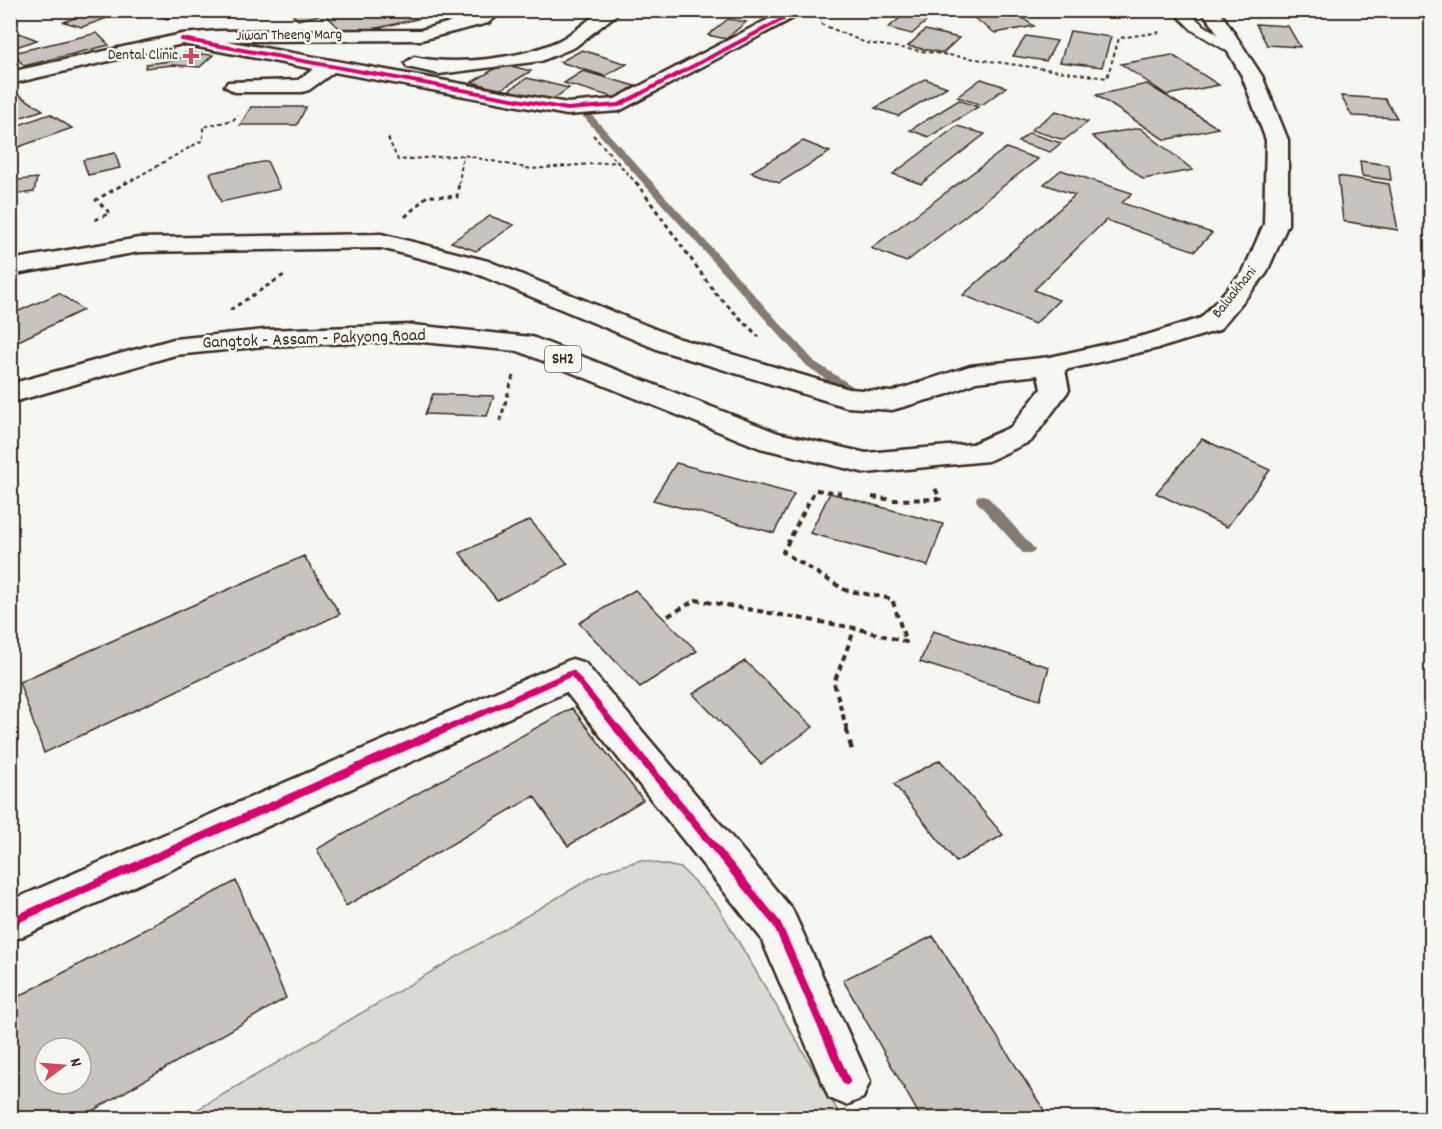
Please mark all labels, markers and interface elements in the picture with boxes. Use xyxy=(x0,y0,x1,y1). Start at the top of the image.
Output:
street label: Jiwan Theeng Marg xyxy=(236,24,342,48)
place label: Dental Clinic xyxy=(108,45,178,67)
marker: Dental Clinic xyxy=(182,47,200,65)
street label: Baluakhani xyxy=(1207,262,1263,324)
street label: Gangtok - Assam - Pakyong Road xyxy=(202,324,426,356)
road number: SH2 xyxy=(545,346,581,372)
north arrow xyxy=(33,1036,93,1096)
text: N xyxy=(63,1056,87,1070)

